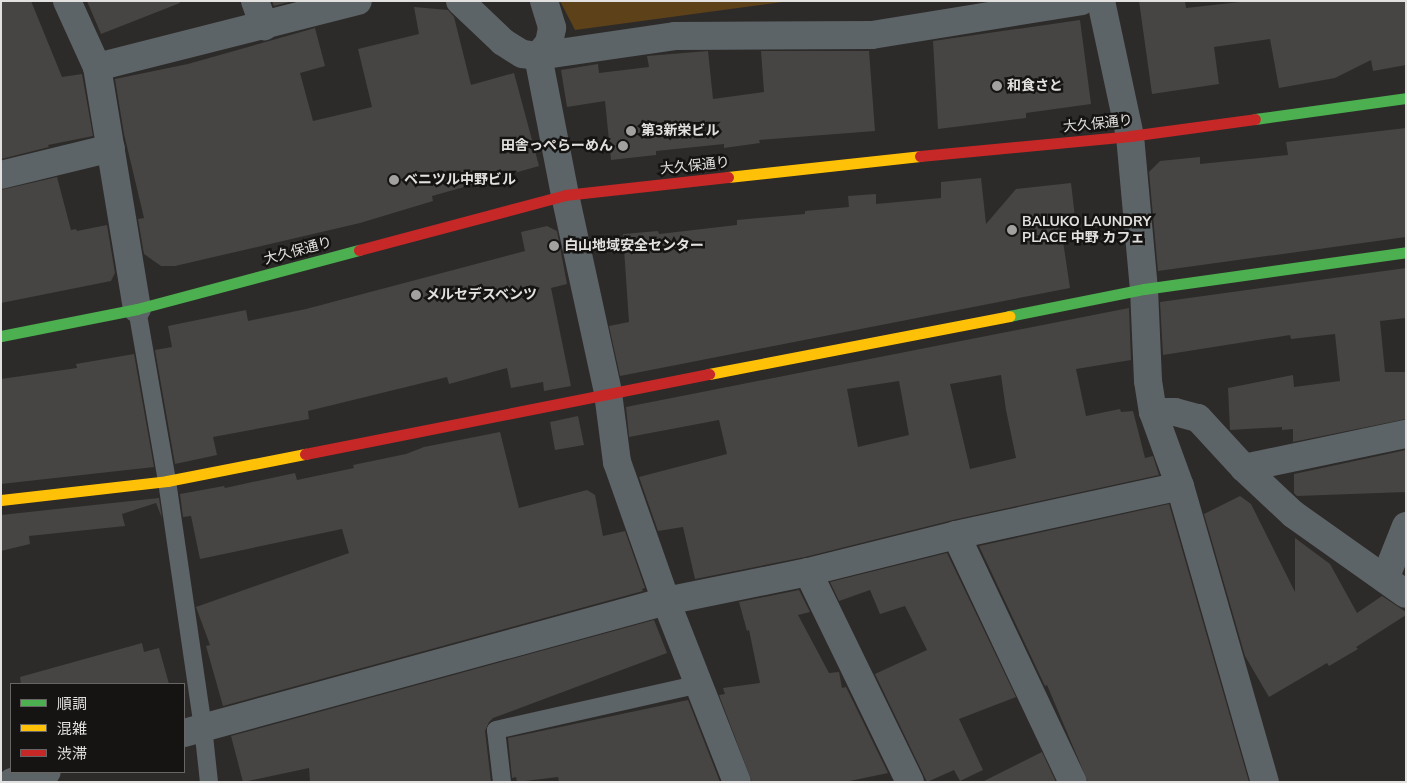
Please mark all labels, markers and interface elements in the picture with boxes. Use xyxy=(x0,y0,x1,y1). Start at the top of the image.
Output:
place label: 和食さと xyxy=(1007,78,1063,94)
marker: 和食さと xyxy=(991,80,1003,92)
street label: 大久保通り xyxy=(1062,112,1134,136)
place label: 第3新栄ビル xyxy=(641,123,719,139)
marker: 第3新栄ビル xyxy=(625,125,637,137)
place label: 田舎っぺらーめん xyxy=(501,138,613,154)
marker: 田舎っぺらーめん xyxy=(617,140,629,152)
street label: 大久保通り xyxy=(659,154,731,178)
place label: ベニツル中野ビル xyxy=(404,172,516,188)
marker: ベニツル中野ビル xyxy=(388,174,400,186)
place label: BALUKO LAUNDRY PLACE 中野 カフェ xyxy=(1022,214,1151,246)
marker: BALUKO LAUNDRY PLACE 中野 カフェ xyxy=(1006,224,1018,236)
street label: 大久保通り xyxy=(262,234,334,268)
place label: 白山地域安全センター xyxy=(564,238,704,254)
marker: 白山地域安全センター xyxy=(548,240,560,252)
place label: メルセデスベンツ xyxy=(426,287,538,303)
marker: メルセデスベンツ xyxy=(410,289,422,301)
legend xyxy=(10,683,185,773)
text: 順調 xyxy=(57,694,87,714)
text: 混雑 xyxy=(57,719,87,739)
text: 渋滞 xyxy=(57,744,87,764)

